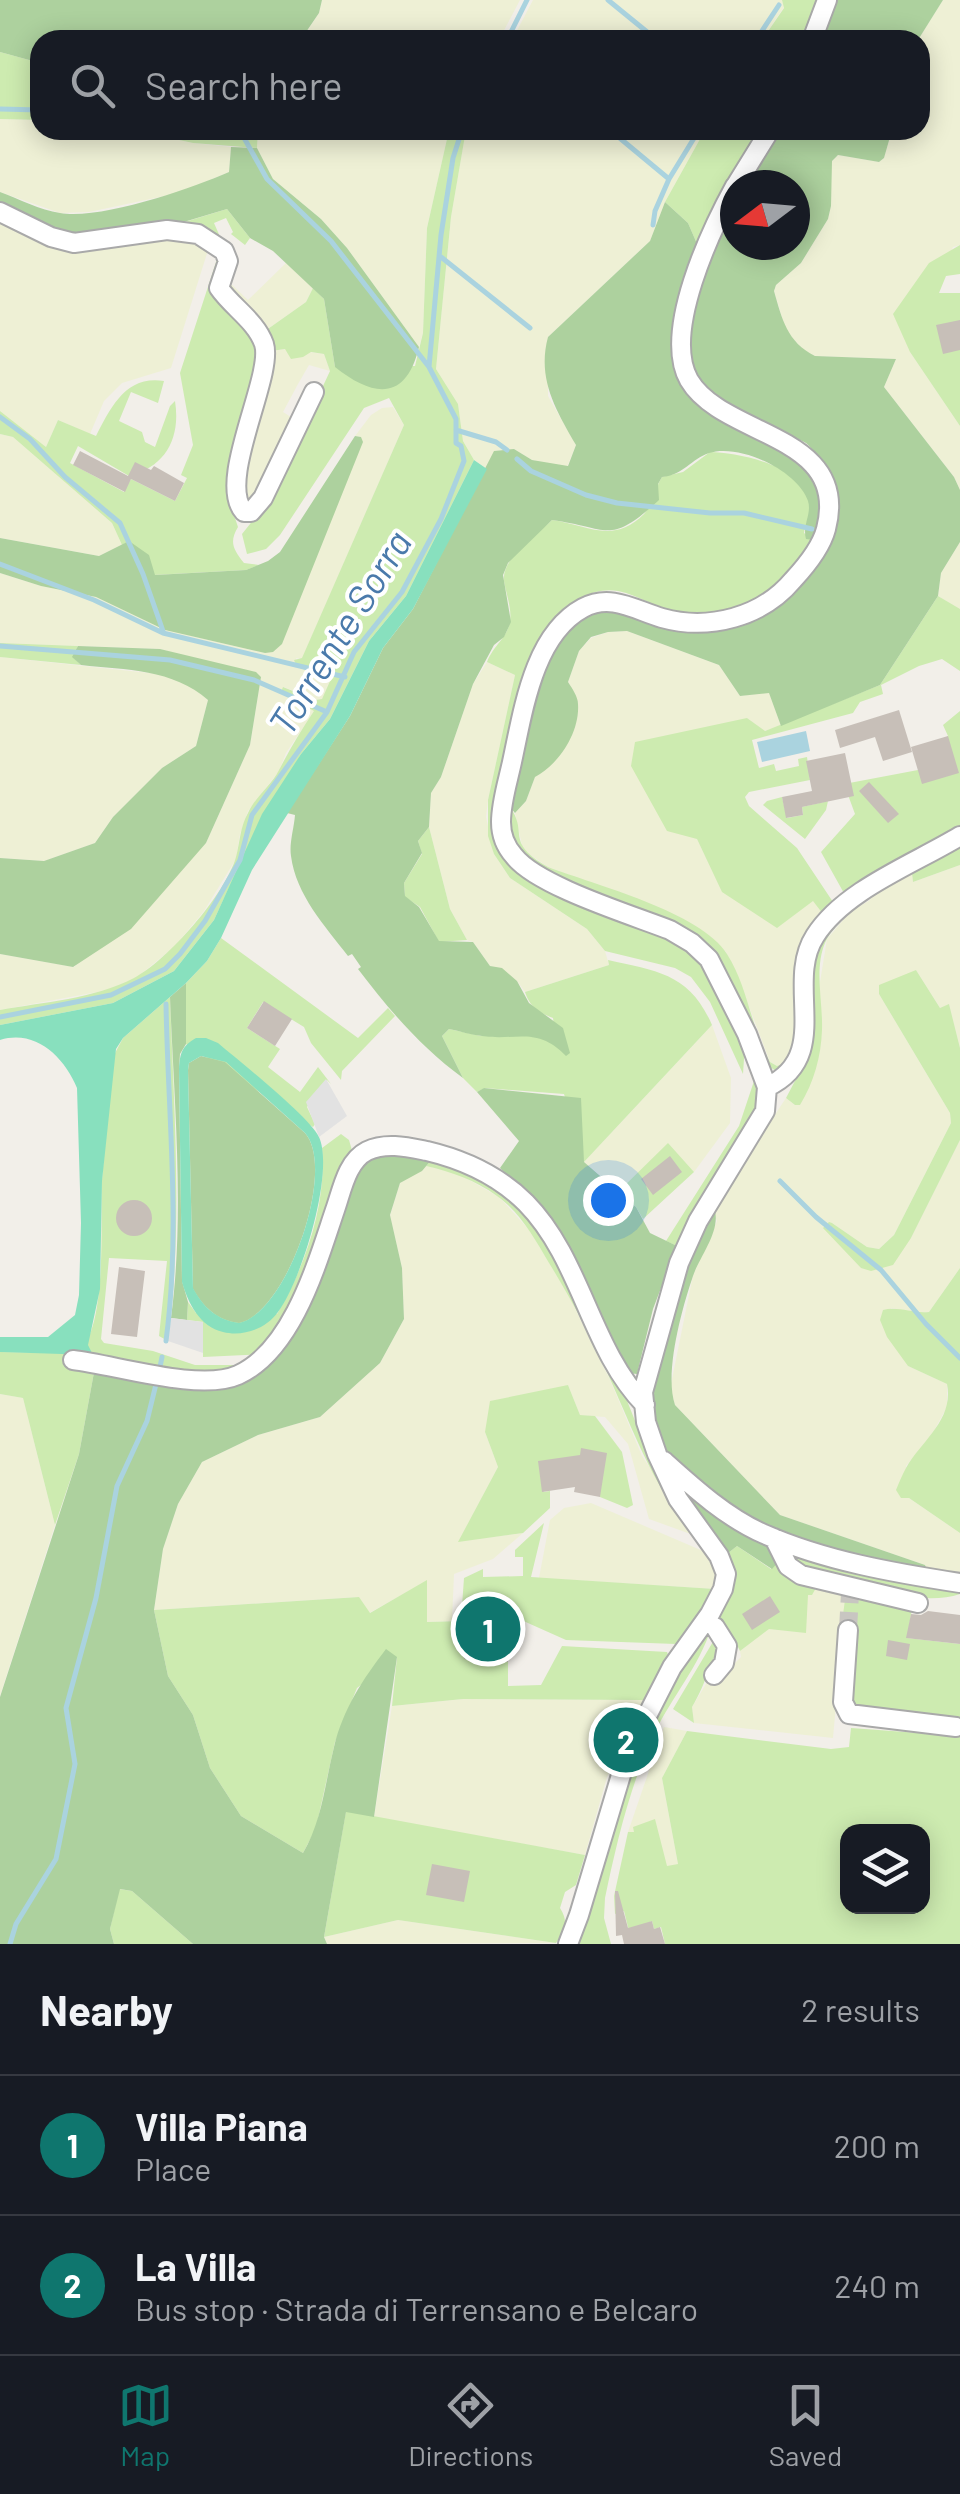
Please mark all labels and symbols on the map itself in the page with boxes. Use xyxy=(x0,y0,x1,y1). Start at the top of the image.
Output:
north arrow xyxy=(720,170,810,260)
water label: Torrente Sorra xyxy=(258,521,420,743)
your location xyxy=(583,1175,634,1226)
pin: 1 xyxy=(456,1592,520,1666)
pin: 2 xyxy=(594,1702,658,1778)

